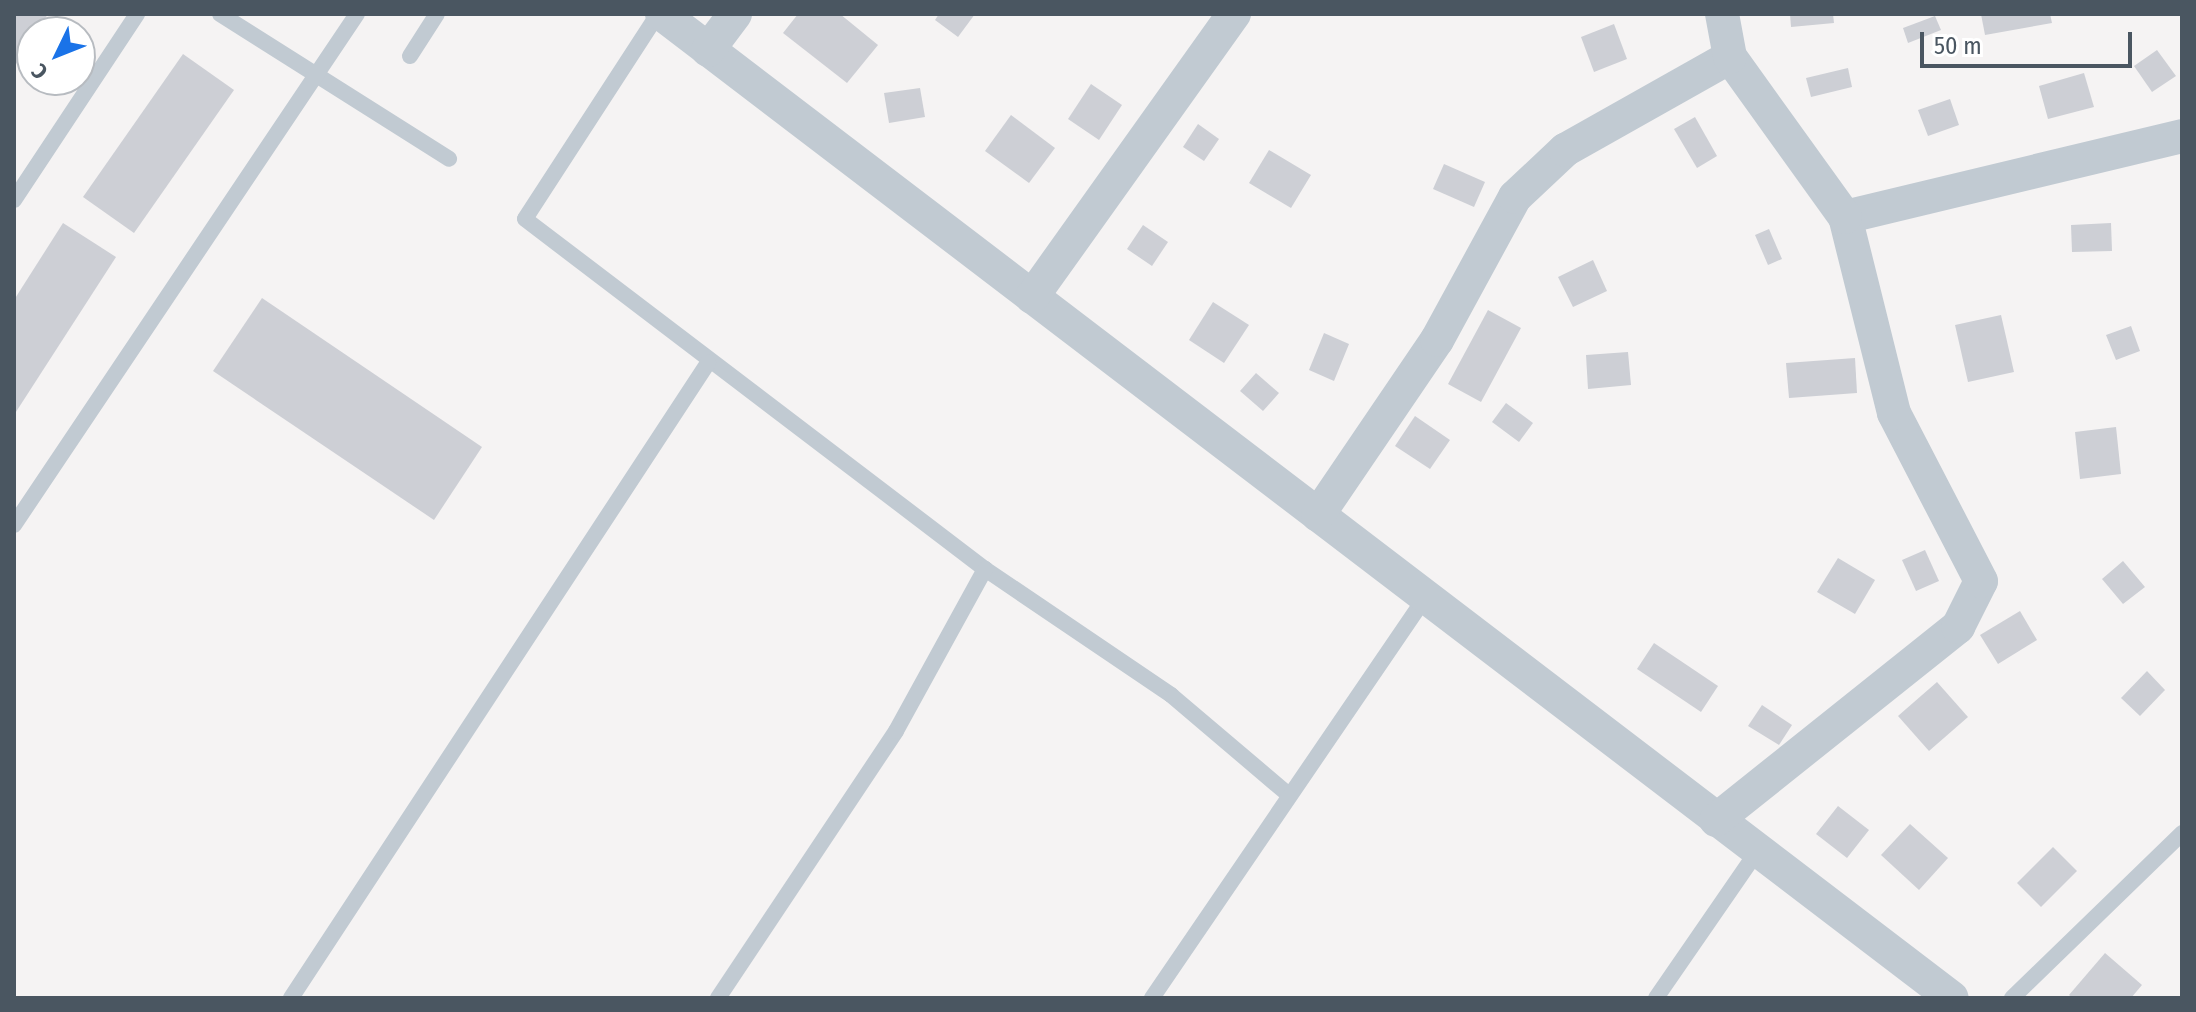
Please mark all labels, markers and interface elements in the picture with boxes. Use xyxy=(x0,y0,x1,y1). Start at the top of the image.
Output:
north arrow xyxy=(16,16,96,96)
scale bar xyxy=(1924,16,2136,66)
text: 50 m xyxy=(1934,32,1982,60)
text: С xyxy=(26,58,53,85)

